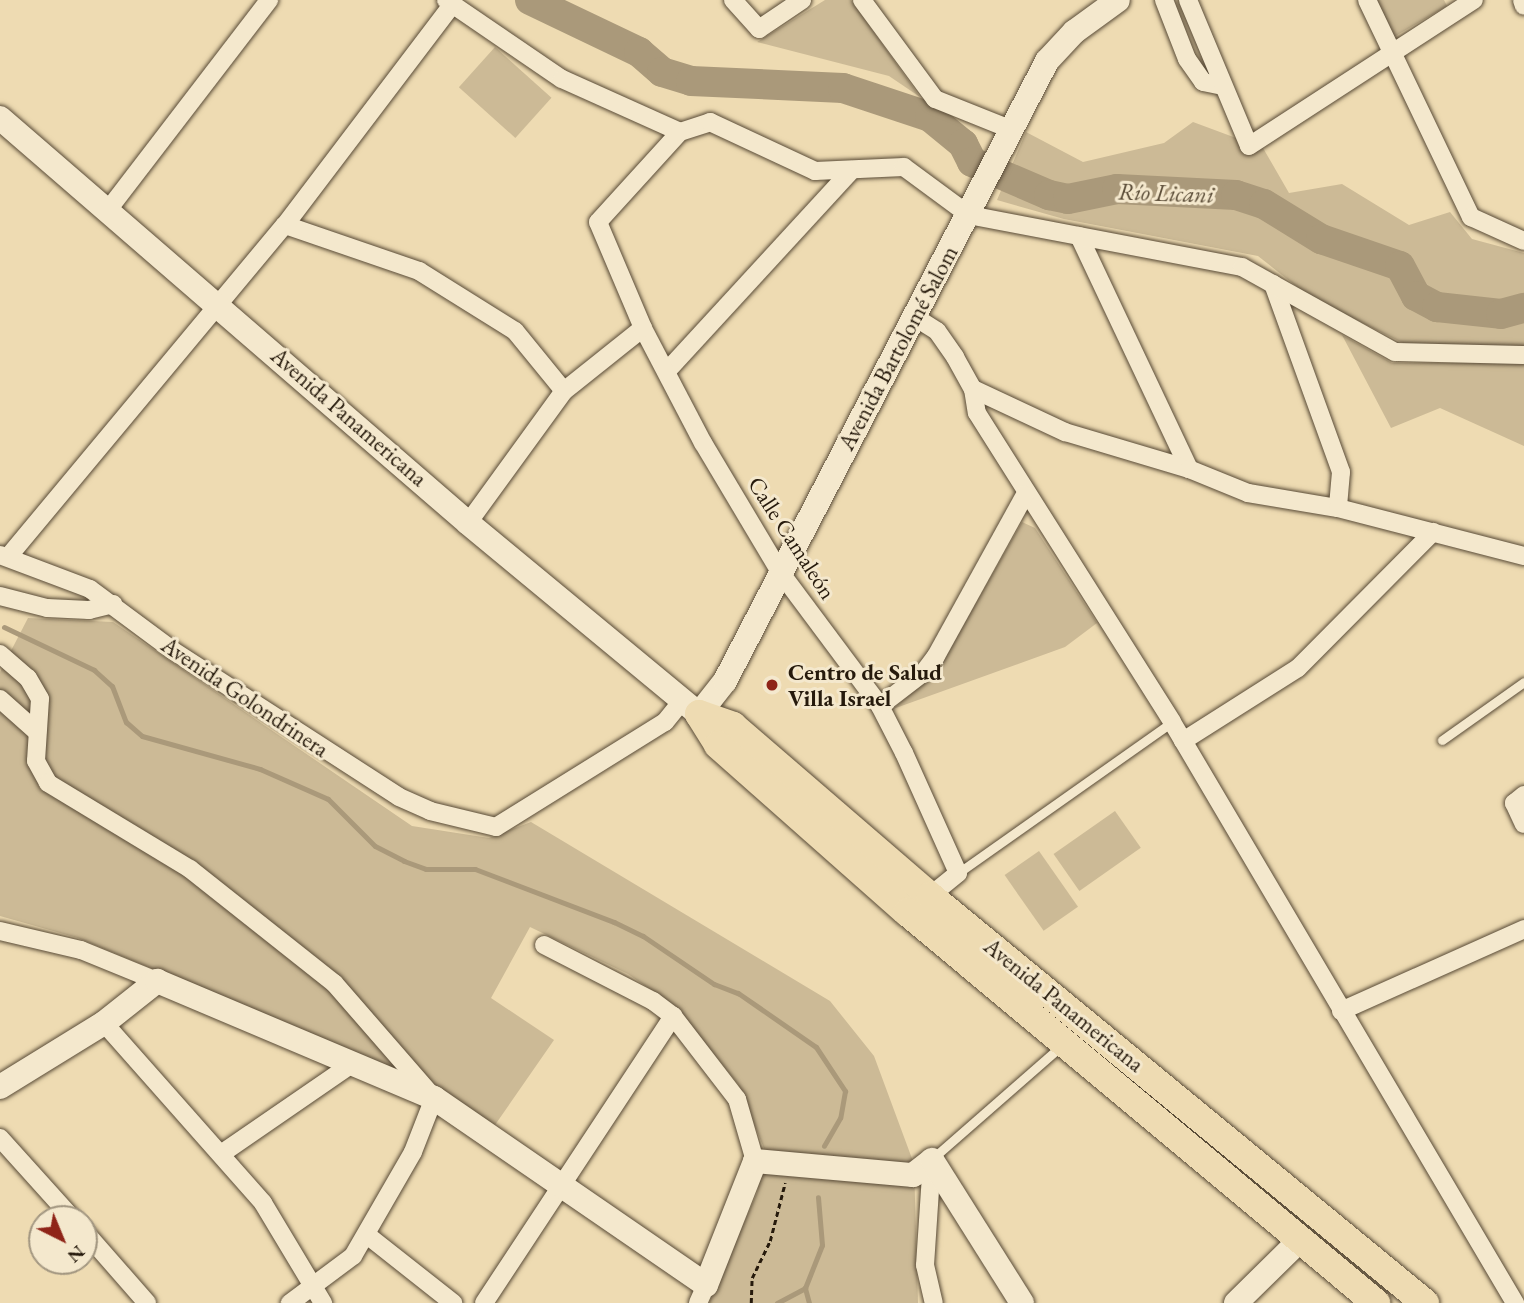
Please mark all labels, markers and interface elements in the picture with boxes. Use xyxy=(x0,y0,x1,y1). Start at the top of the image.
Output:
water label: Río Licani xyxy=(1117,177,1215,209)
street label: Avenida Bartolomé Salom xyxy=(832,241,964,455)
street label: Avenida Panamericana xyxy=(265,342,433,492)
street label: Calle Camaleón xyxy=(742,472,842,604)
street label: Avenida Golondrinera xyxy=(156,631,334,763)
place label: Centro de Salud Villa Israel xyxy=(788,658,942,712)
marker: Centro de Salud Villa Israel xyxy=(762,675,782,695)
street label: Avenida Panamericana xyxy=(978,932,1150,1078)
north arrow xyxy=(28,1205,98,1275)
text: N xyxy=(62,1240,90,1269)

